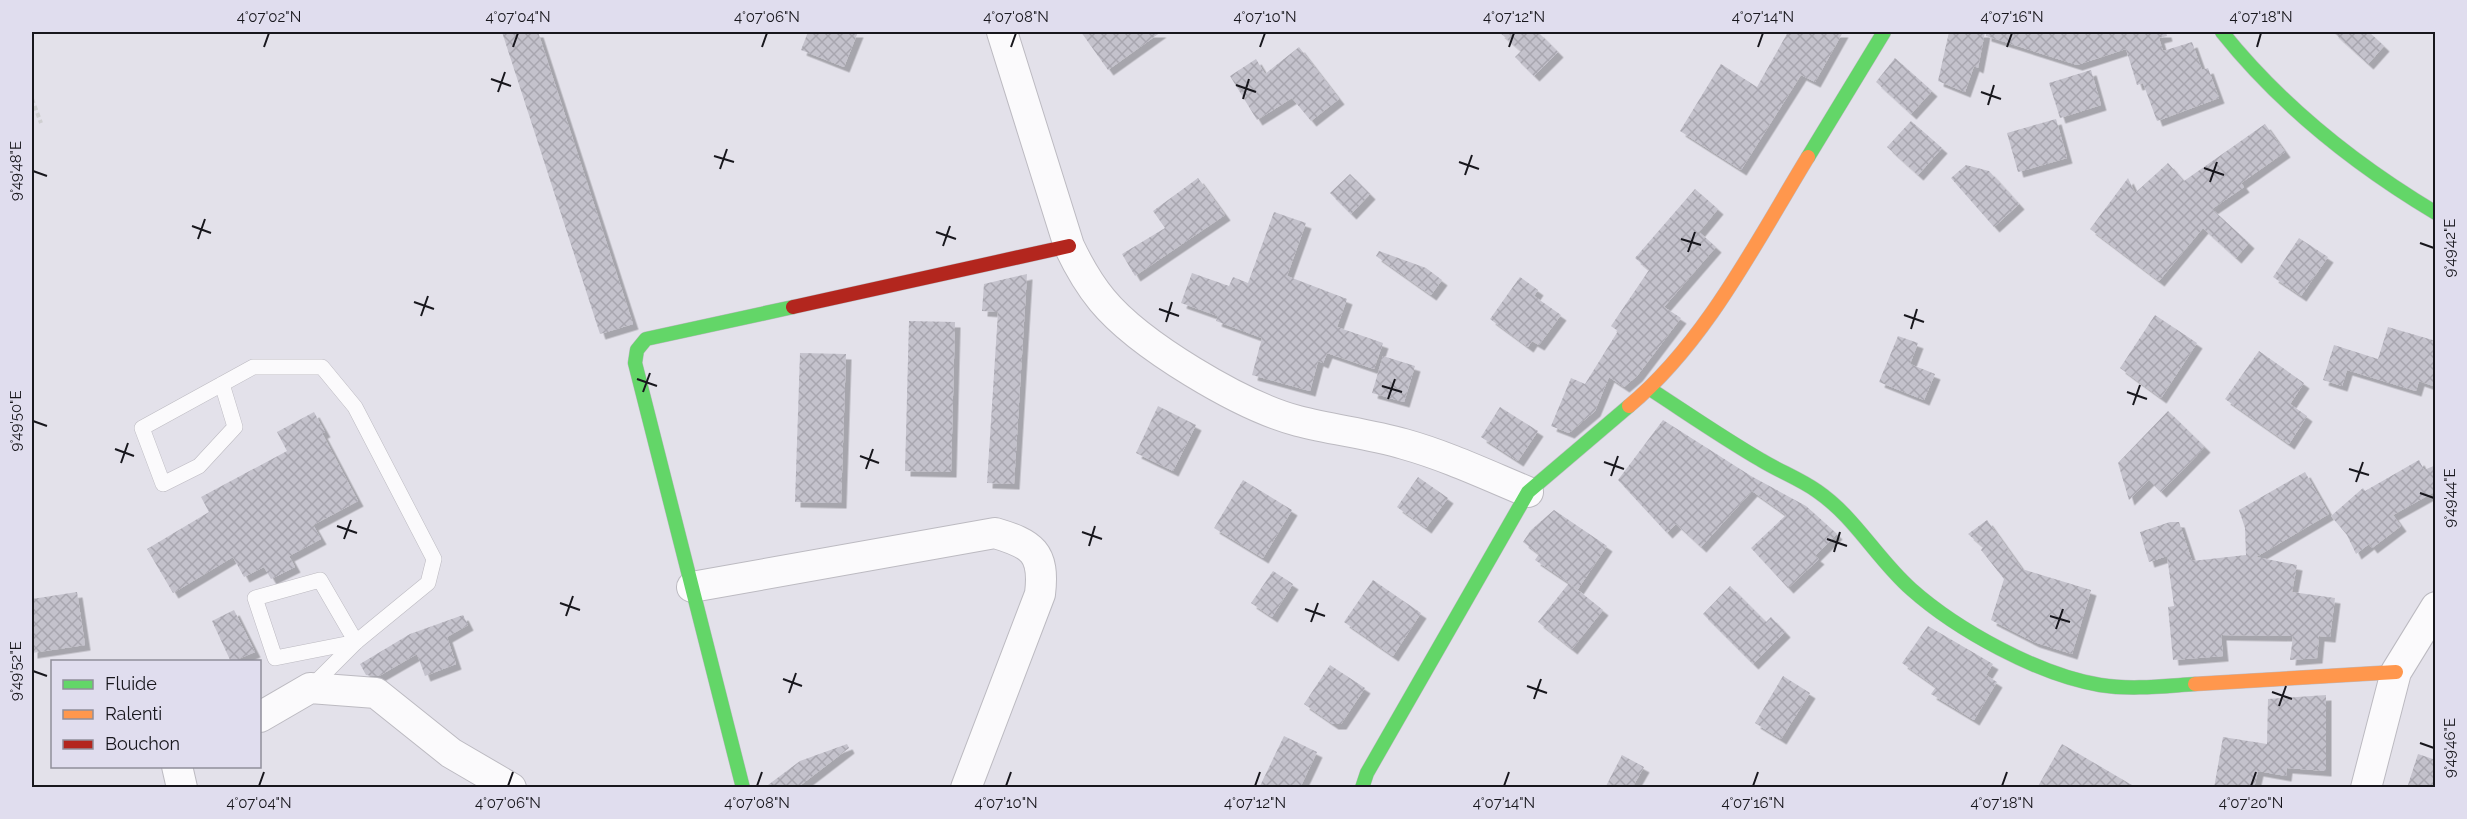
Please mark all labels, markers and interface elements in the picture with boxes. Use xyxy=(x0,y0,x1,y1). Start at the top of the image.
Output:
text: 4°07'02"N xyxy=(237,8,301,26)
text: 4°07'04"N xyxy=(486,8,550,26)
text: 4°07'06"N xyxy=(734,8,800,26)
text: 4°07'08"N xyxy=(983,8,1049,26)
text: 4°07'10"N xyxy=(1233,8,1297,26)
text: 4°07'12"N xyxy=(1483,8,1545,26)
text: 4°07'14"N xyxy=(1732,8,1794,26)
text: 4°07'16"N xyxy=(1980,8,2044,26)
text: 4°07'18"N xyxy=(2229,8,2293,26)
text: 9°49'48"E xyxy=(7,141,25,201)
text: 9°49'42"E xyxy=(2441,219,2459,278)
text: 9°49'50"E xyxy=(7,390,25,452)
text: 9°49'44"E xyxy=(2441,468,2459,528)
text: 9°49'52"E xyxy=(7,641,25,701)
legend xyxy=(51,660,261,768)
text: Fluide xyxy=(105,673,157,694)
text: Ralenti xyxy=(105,703,162,724)
text: 9°49'46"E xyxy=(2441,718,2459,778)
text: Bouchon xyxy=(105,733,180,754)
text: 4°07'04"N xyxy=(227,794,291,812)
text: 4°07'06"N xyxy=(475,794,541,812)
text: 4°07'08"N xyxy=(724,794,790,812)
text: 4°07'10"N xyxy=(974,794,1038,812)
text: 4°07'12"N xyxy=(1224,794,1286,812)
text: 4°07'14"N xyxy=(1473,794,1535,812)
text: 4°07'16"N xyxy=(1721,794,1785,812)
text: 4°07'18"N xyxy=(1970,794,2034,812)
text: 4°07'20"N xyxy=(2219,794,2283,812)

